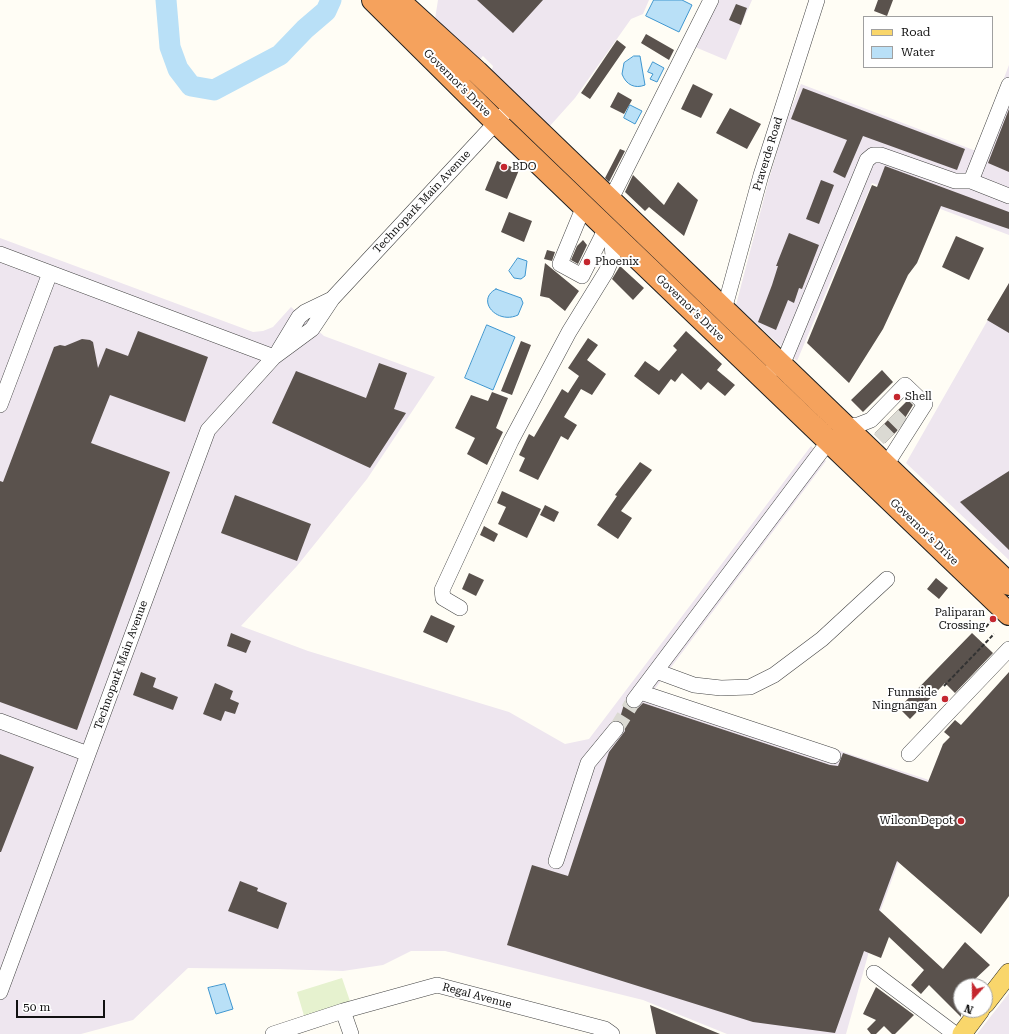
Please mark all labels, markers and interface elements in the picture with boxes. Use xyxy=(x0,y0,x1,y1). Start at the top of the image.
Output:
legend xyxy=(863,16,993,68)
text: Road xyxy=(901,25,930,39)
text: Water xyxy=(901,45,935,59)
street label: Governor's Drive xyxy=(421,47,493,119)
street label: Praverde Road xyxy=(750,115,786,193)
street label: Technopark Main Avenue xyxy=(371,148,473,256)
place label: BDO xyxy=(512,160,537,174)
marker: BDO xyxy=(499,162,509,172)
place label: Phoenix xyxy=(595,255,639,269)
marker: Phoenix xyxy=(582,257,592,267)
street label: Governor's Drive xyxy=(653,272,727,344)
place label: Shell xyxy=(905,390,932,404)
marker: Shell xyxy=(892,392,902,402)
street label: Governor's Drive xyxy=(887,496,961,568)
street label: Technopark Main Avenue xyxy=(91,599,151,731)
place label: Paliparan Crossing xyxy=(935,606,985,632)
marker: Paliparan Crossing xyxy=(988,614,998,624)
place label: Funnside Ningnangan xyxy=(872,686,937,712)
marker: Funnside Ningnangan xyxy=(940,694,950,704)
place label: Wilcon Depot xyxy=(880,814,953,828)
marker: Wilcon Depot xyxy=(956,816,966,826)
north arrow xyxy=(953,978,993,1018)
street label: Regal Avenue xyxy=(441,980,513,1012)
scale bar xyxy=(18,992,107,1018)
text: 50 m xyxy=(23,1000,50,1014)
text: N xyxy=(963,1001,975,1016)

